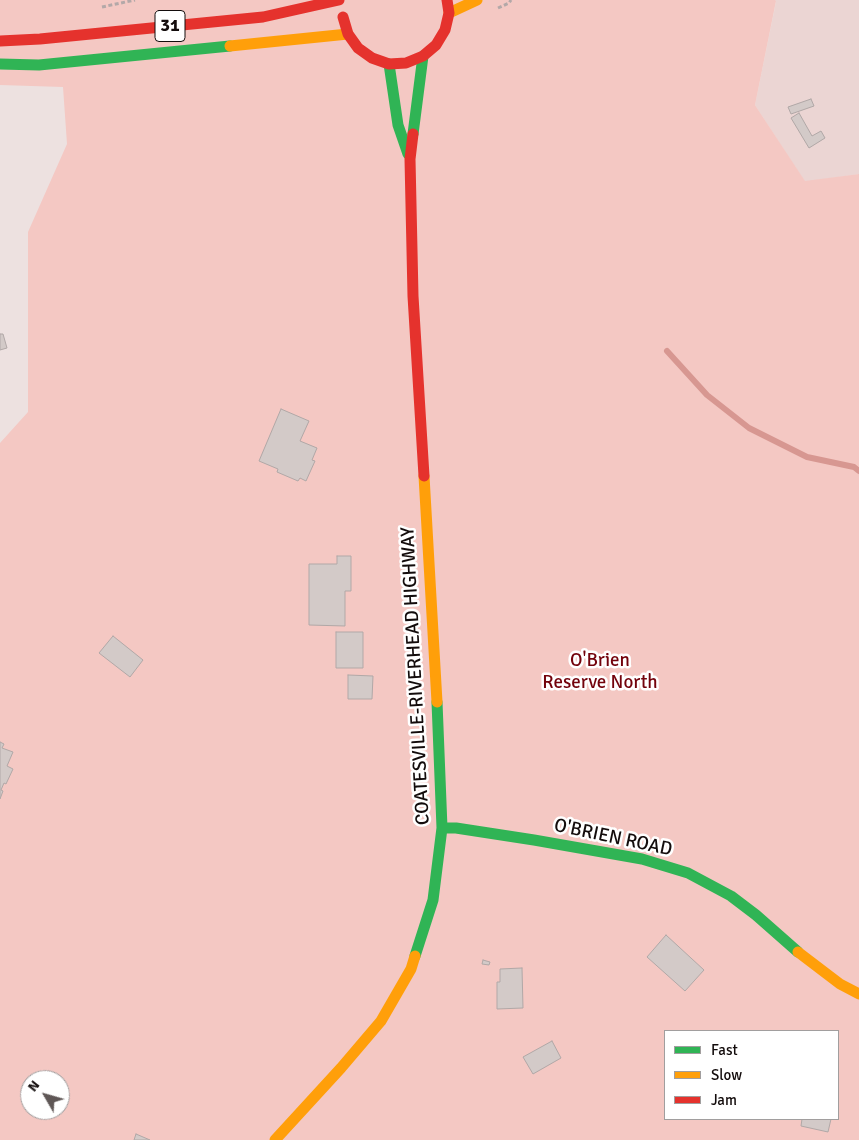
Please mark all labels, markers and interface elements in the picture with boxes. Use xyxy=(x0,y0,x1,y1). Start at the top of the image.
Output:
road number: 31 xyxy=(155,10,185,42)
street label: COATESVILLE-RIVERHEAD HIGHWAY xyxy=(397,526,435,826)
park label: O'Brien Reserve North xyxy=(542,650,658,694)
street label: O'BRIEN ROAD xyxy=(552,814,674,862)
legend xyxy=(664,1030,839,1120)
text: Fast xyxy=(711,1041,738,1059)
text: Slow xyxy=(711,1066,742,1084)
north arrow xyxy=(20,1070,70,1120)
text: N xyxy=(24,1077,43,1095)
text: Jam xyxy=(711,1091,737,1109)

